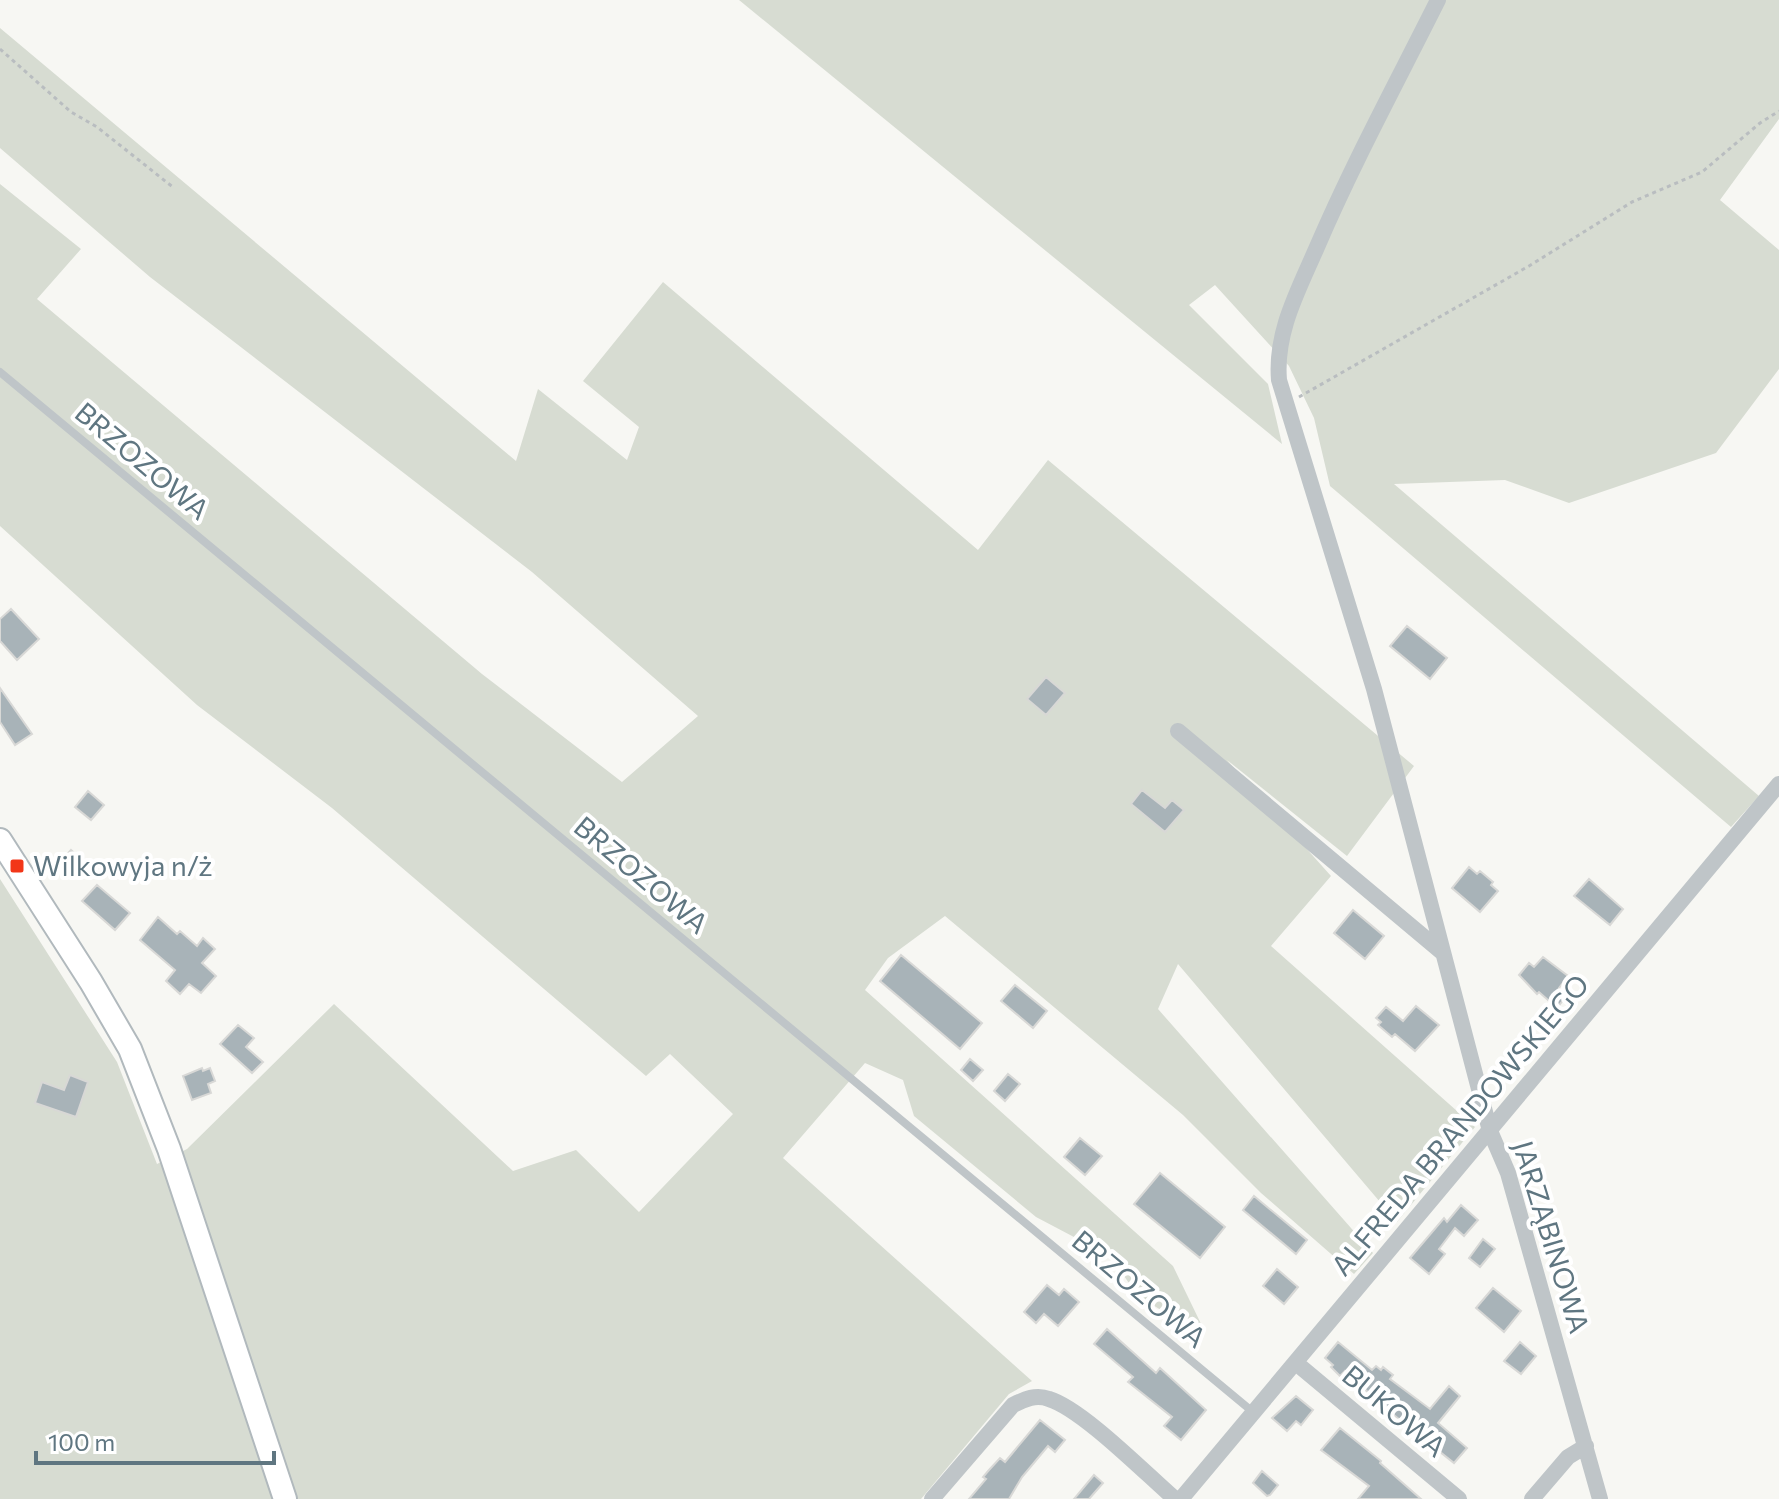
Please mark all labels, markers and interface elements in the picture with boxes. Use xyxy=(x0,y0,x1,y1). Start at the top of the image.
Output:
street label: BRZOZOWA xyxy=(69,394,216,526)
street label: BRZOZOWA xyxy=(568,808,715,940)
place label: Wilkowyja n/ż xyxy=(33,848,212,882)
marker: Wilkowyja n/ż xyxy=(8,857,26,875)
street label: ALFREDA BRANDOWSKIEGO xyxy=(1323,967,1595,1282)
street label: JARZĄBINOWA xyxy=(1507,1136,1597,1337)
street label: BRZOZOWA xyxy=(1066,1222,1213,1354)
street label: BUKOWA xyxy=(1336,1357,1453,1463)
scale bar xyxy=(36,1415,274,1465)
text: 100 m xyxy=(48,1427,115,1456)

